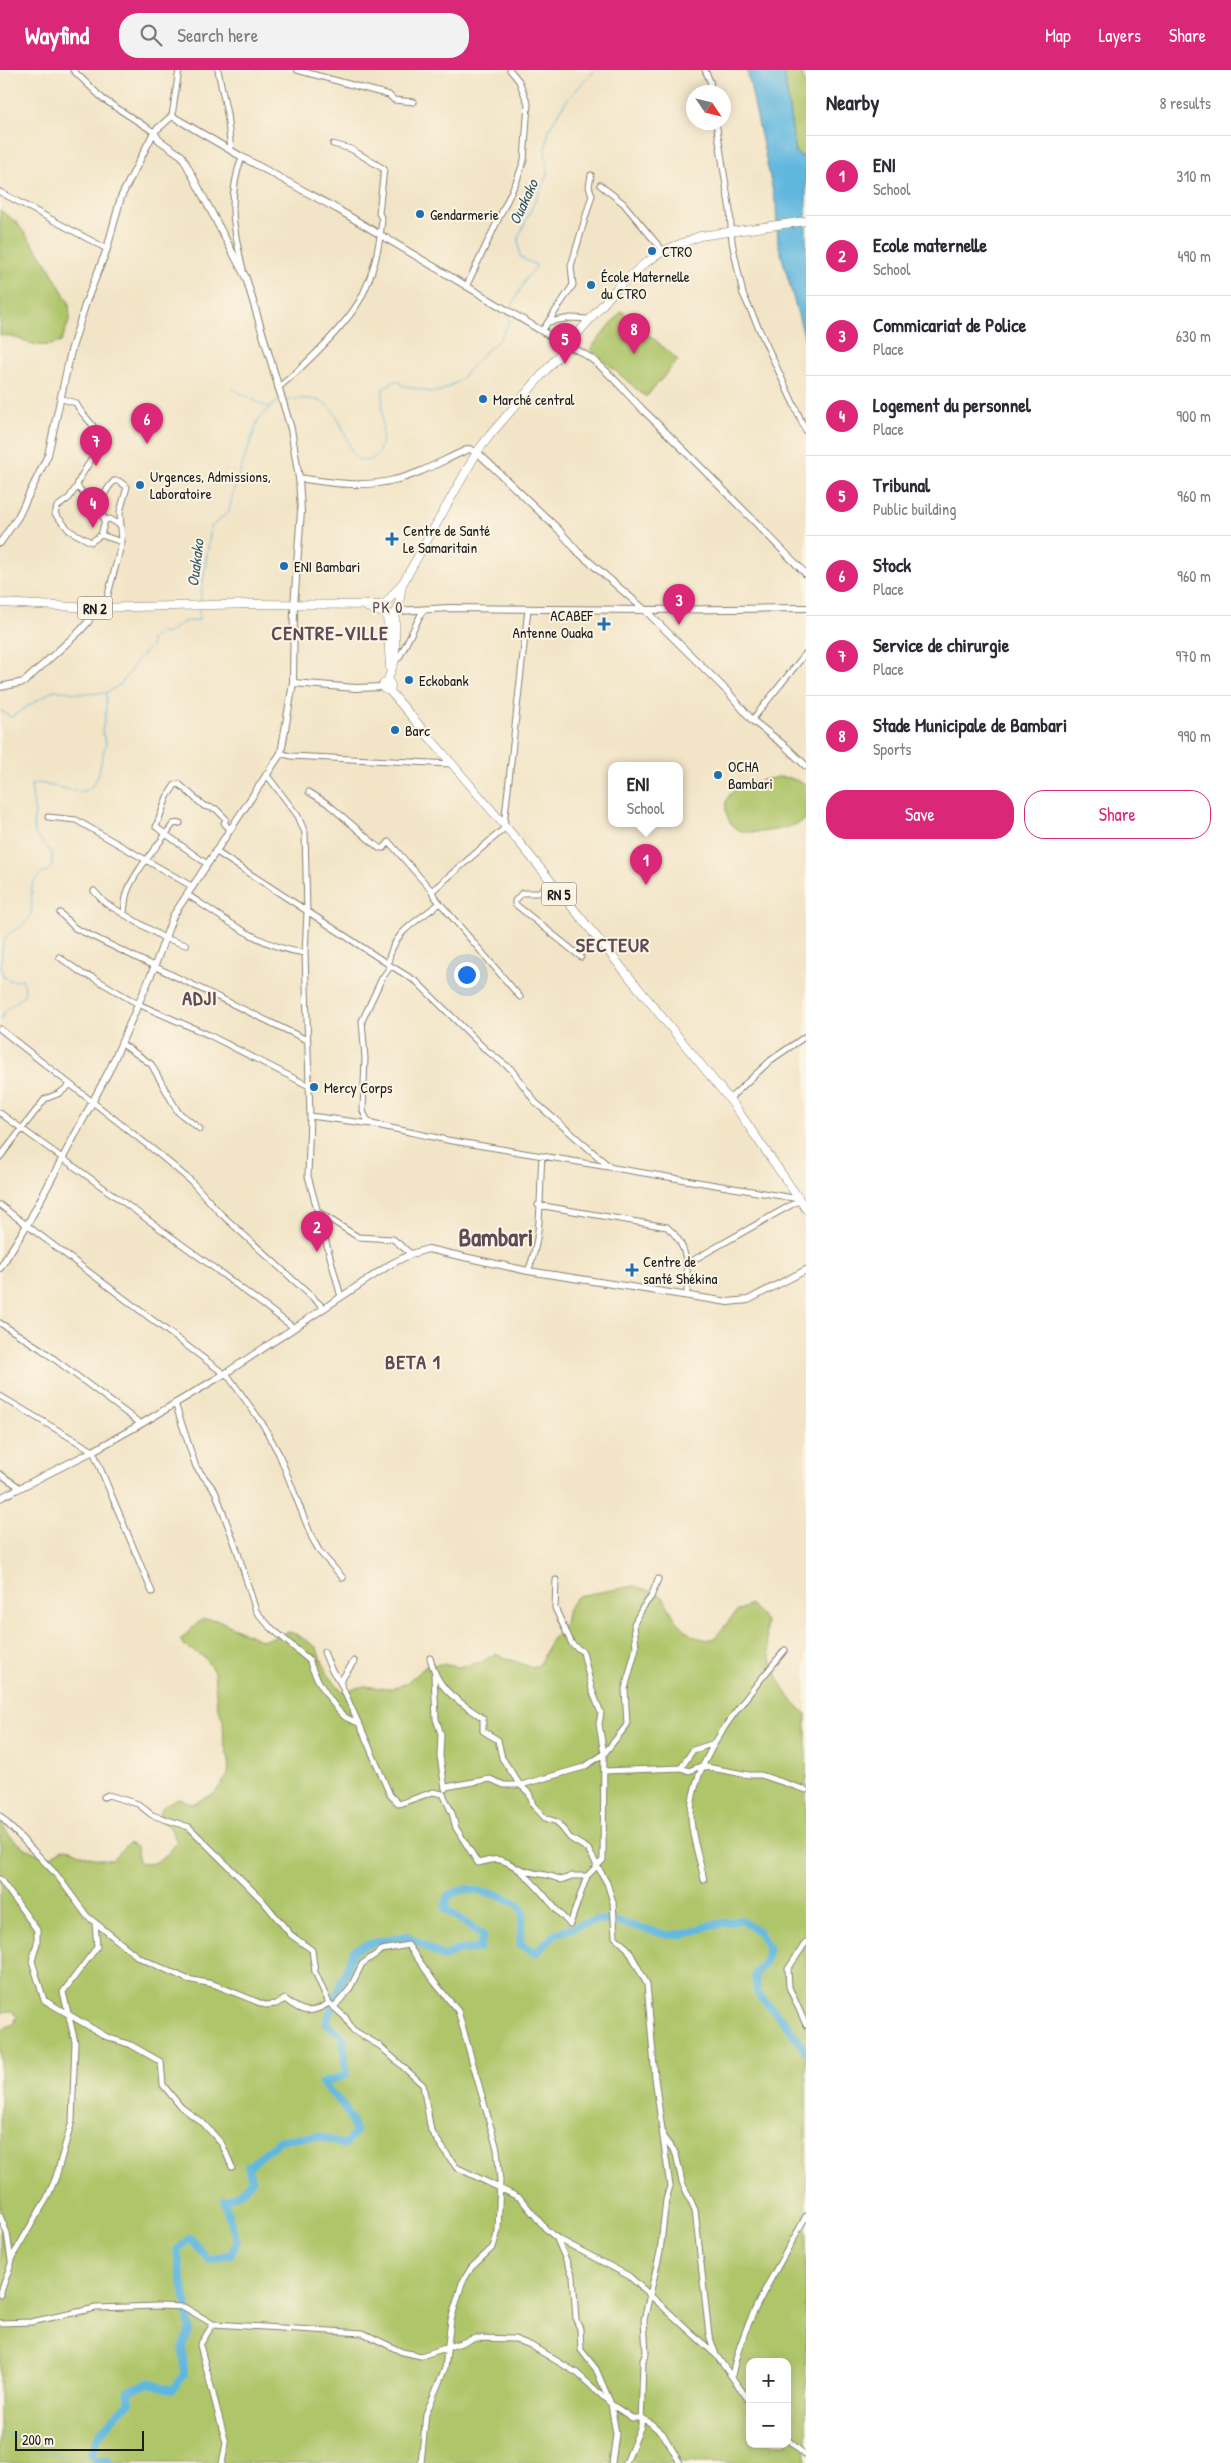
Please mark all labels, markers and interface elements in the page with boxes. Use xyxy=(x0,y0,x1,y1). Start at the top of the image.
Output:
search box xyxy=(119,13,469,58)
text: Wayfind xyxy=(25,19,89,51)
icon: search xyxy=(137,21,165,49)
text: Search here xyxy=(177,22,258,48)
text: Map xyxy=(1045,23,1071,48)
text: Layers xyxy=(1099,23,1141,48)
text: Share xyxy=(1169,23,1206,48)
north arrow xyxy=(686,85,731,130)
text: Nearby xyxy=(826,88,879,117)
text: 8 results xyxy=(1159,92,1211,114)
text: ENI xyxy=(873,152,896,178)
text: 1 xyxy=(839,165,845,187)
text: 310 m xyxy=(1176,165,1211,187)
water label: Ouakako xyxy=(503,174,544,228)
text: School xyxy=(873,178,910,200)
place label: Gendarmerie xyxy=(430,204,499,225)
marker: Gendarmerie xyxy=(414,208,426,220)
text: Ecole maternelle xyxy=(873,232,987,258)
place label: CTRO xyxy=(662,241,692,262)
marker: CTRO xyxy=(646,245,658,257)
text: 2 xyxy=(838,245,846,267)
text: 490 m xyxy=(1177,245,1211,267)
text: School xyxy=(873,258,910,280)
place label: École Maternelle du CTRO xyxy=(601,266,690,304)
marker: École Maternelle du CTRO xyxy=(585,279,597,291)
text: Commicariat de Police xyxy=(873,312,1026,338)
pin: 8 xyxy=(618,313,650,354)
pin: 5 xyxy=(549,323,581,364)
text: 3 xyxy=(838,325,846,347)
text: 630 m xyxy=(1176,325,1211,347)
text: Place xyxy=(873,338,904,360)
place label: Marché central xyxy=(493,389,575,410)
text: Logement du personnel xyxy=(873,392,1031,418)
marker: Marché central xyxy=(477,393,489,405)
pin: 6 xyxy=(131,403,163,444)
text: 4 xyxy=(839,405,845,427)
text: 900 m xyxy=(1176,405,1211,427)
text: Place xyxy=(873,418,904,440)
pin: 7 xyxy=(80,425,112,466)
place label: Urgences, Admissions, Laboratoire xyxy=(150,466,271,504)
text: Tribunal xyxy=(873,472,930,498)
marker: Urgences, Admissions, Laboratoire xyxy=(134,479,146,491)
text: 5 xyxy=(839,485,845,507)
text: 960 m xyxy=(1177,485,1211,507)
pin: 4 xyxy=(77,487,109,528)
text: Public building xyxy=(873,498,956,520)
place label: Centre de Santé Le Samaritain xyxy=(403,520,490,558)
marker: Centre de Santé Le Samaritain xyxy=(385,532,399,546)
water label: Ouakako xyxy=(181,537,209,588)
text: Stock xyxy=(873,552,911,578)
place label: ENI Bambari xyxy=(294,556,360,577)
marker: ENI Bambari xyxy=(278,560,290,572)
text: 6 xyxy=(839,565,845,587)
text: 960 m xyxy=(1177,565,1211,587)
text: Place xyxy=(873,578,904,600)
pin: 3 xyxy=(663,584,695,625)
road number: RN 2 xyxy=(78,596,112,620)
district label: PK 0 xyxy=(373,596,403,618)
place label: ACABEF Antenne Ouaka xyxy=(512,605,593,643)
marker: ACABEF Antenne Ouaka xyxy=(597,617,611,631)
district label: CENTRE-VILLE xyxy=(271,619,389,646)
text: Service de chirurgie xyxy=(873,632,1009,658)
text: 7 xyxy=(838,645,846,667)
text: 970 m xyxy=(1175,645,1211,667)
text: Place xyxy=(873,658,904,680)
place label: Eckobank xyxy=(419,670,469,691)
marker: Eckobank xyxy=(403,674,415,686)
text: Stade Municipale de Bambari xyxy=(873,712,1067,738)
place label: Barc xyxy=(405,720,430,741)
marker: Barc xyxy=(389,724,401,736)
text: 8 xyxy=(839,725,845,747)
text: 990 m xyxy=(1178,725,1211,747)
text: Sports xyxy=(873,738,911,760)
place label: OCHA Bambari xyxy=(728,756,773,794)
popup xyxy=(608,762,683,827)
marker: OCHA Bambari xyxy=(712,769,724,781)
text: ENI xyxy=(627,771,650,797)
button: Save xyxy=(826,790,1014,839)
button: Share xyxy=(1024,790,1211,839)
text: School xyxy=(627,797,664,819)
pin: 1 xyxy=(630,844,662,885)
road number: RN 5 xyxy=(542,882,576,906)
district label: SECTEUR xyxy=(576,931,650,958)
your location xyxy=(454,962,480,988)
district label: ADJI xyxy=(182,984,218,1011)
place label: Mercy Corps xyxy=(324,1077,393,1098)
marker: Mercy Corps xyxy=(308,1081,320,1093)
pin: 2 xyxy=(301,1211,333,1252)
district label: Bambari xyxy=(459,1220,533,1254)
place label: Centre de santé Shékina xyxy=(643,1251,718,1289)
marker: Centre de santé Shékina xyxy=(625,1263,639,1277)
district label: BETA 1 xyxy=(385,1348,441,1375)
map controls xyxy=(746,2358,791,2448)
button: + xyxy=(746,2358,791,2403)
button: − xyxy=(746,2403,791,2448)
scale bar xyxy=(15,2428,144,2451)
text: 200 m xyxy=(22,2430,54,2449)

